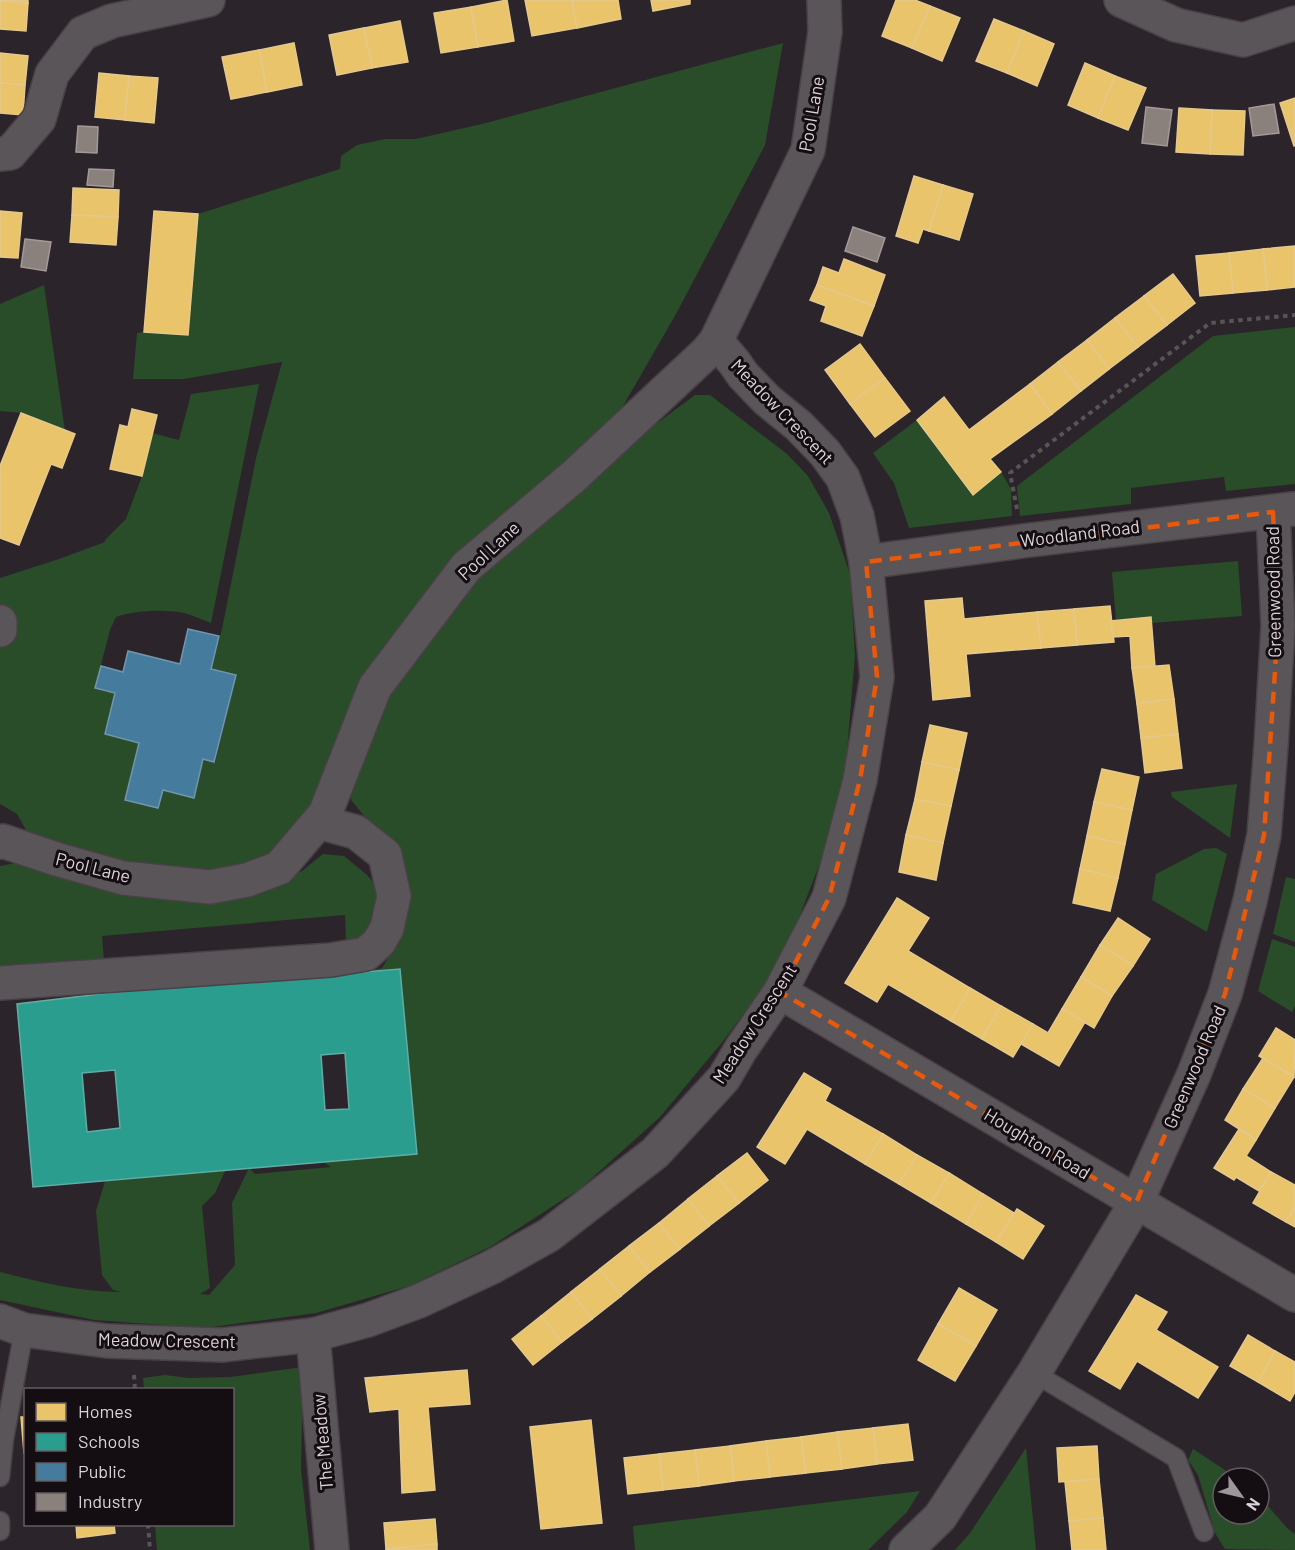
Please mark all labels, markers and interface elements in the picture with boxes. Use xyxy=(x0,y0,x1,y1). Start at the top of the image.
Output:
street label: Pool Lane xyxy=(794,74,828,153)
street label: Meadow Crescent xyxy=(727,354,839,469)
street label: Woodland Road xyxy=(1019,515,1141,551)
street label: Pool Lane xyxy=(453,516,524,584)
street label: Greenwood Road xyxy=(1261,526,1285,658)
street label: Pool Lane xyxy=(54,847,133,887)
street label: Meadow Crescent xyxy=(707,960,801,1087)
street label: Greenwood Road xyxy=(1158,1002,1230,1132)
street label: Houghton Road xyxy=(981,1103,1095,1183)
street label: Meadow Crescent xyxy=(98,1328,236,1352)
legend xyxy=(24,1388,234,1526)
street label: The Meadow xyxy=(307,1393,337,1491)
text: Homes xyxy=(78,1400,132,1422)
text: Schools xyxy=(78,1430,140,1452)
text: Public xyxy=(78,1460,126,1482)
north arrow xyxy=(1211,1466,1271,1526)
text: Industry xyxy=(78,1490,142,1512)
text: N xyxy=(1243,1495,1265,1514)

